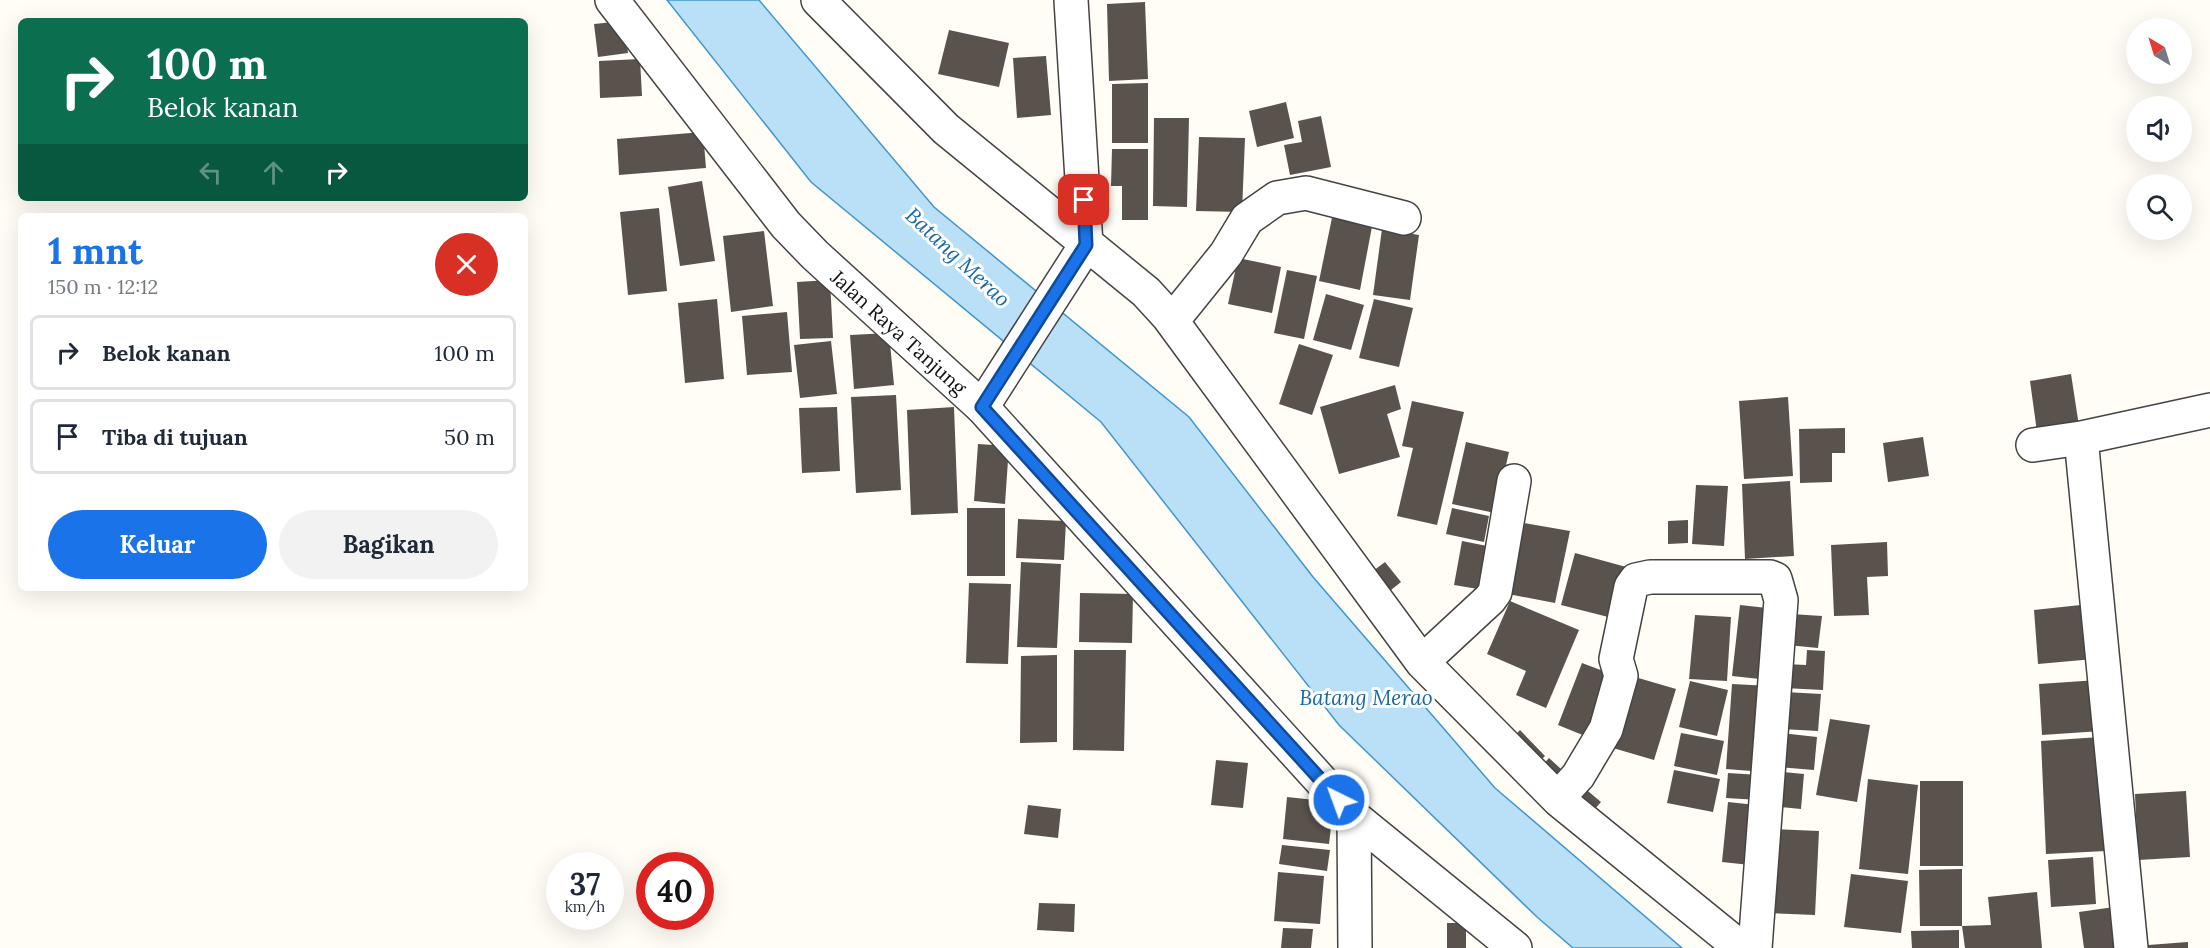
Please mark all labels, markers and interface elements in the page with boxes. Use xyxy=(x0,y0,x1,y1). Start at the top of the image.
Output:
north arrow xyxy=(2126,18,2192,84)
map controls xyxy=(2126,18,2192,240)
text: 100 m xyxy=(147,37,267,91)
icon: right xyxy=(48,42,126,120)
text: Belok kanan xyxy=(147,90,298,124)
button: sound xyxy=(2126,96,2192,162)
icon: left xyxy=(194,156,227,189)
icon: ahead xyxy=(257,156,290,189)
icon: right xyxy=(320,156,353,189)
pin xyxy=(1058,174,1109,225)
button: search xyxy=(2126,174,2192,240)
icon: arrive xyxy=(1067,183,1100,216)
water label: Batang Merao xyxy=(900,202,1016,312)
text: 1 mnt xyxy=(48,228,143,274)
button: close xyxy=(435,233,498,296)
street label: Jalan Raya Tanjung xyxy=(825,264,973,400)
text: 150 m · 12:12 xyxy=(48,274,158,299)
icon: right xyxy=(51,336,84,369)
text: Belok kanan xyxy=(102,339,231,367)
text: 100 m xyxy=(434,339,495,367)
icon: arrive xyxy=(51,420,84,453)
text: Tiba di tujuan xyxy=(102,423,248,451)
text: 50 m xyxy=(444,423,495,451)
button: Keluar xyxy=(48,510,267,579)
button: Bagikan xyxy=(279,510,498,579)
water label: Batang Merao xyxy=(1299,684,1433,711)
position arrow xyxy=(1307,768,1371,832)
speed limit sign: 40 xyxy=(636,852,714,930)
text: 37 xyxy=(570,865,600,903)
text: km/h xyxy=(565,897,605,916)

